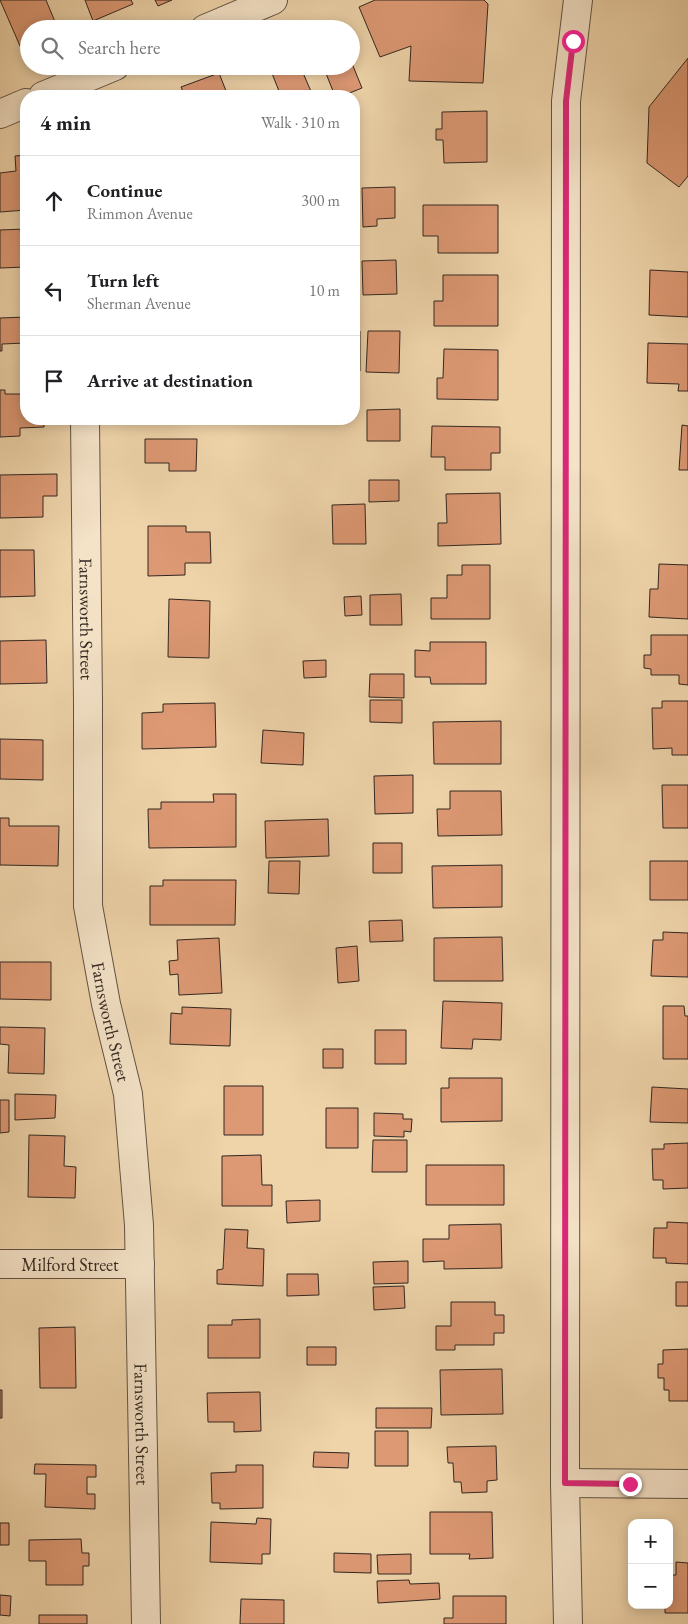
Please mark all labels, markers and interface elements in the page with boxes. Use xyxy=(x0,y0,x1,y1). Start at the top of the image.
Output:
search box xyxy=(20,20,360,75)
route start xyxy=(562,30,585,53)
icon: search xyxy=(38,34,66,62)
text: Search here xyxy=(78,35,160,60)
text: 4 min xyxy=(40,109,91,136)
text: Walk · 310 m xyxy=(261,112,340,133)
text: Continue xyxy=(87,178,162,203)
icon: ahead xyxy=(40,187,68,215)
text: 300 m xyxy=(301,190,340,211)
text: Rimmon Avenue xyxy=(87,203,193,224)
text: Turn left xyxy=(87,268,159,293)
icon: left xyxy=(40,277,68,305)
text: 10 m xyxy=(309,280,340,301)
text: Sherman Avenue xyxy=(87,293,191,314)
icon: arrive xyxy=(40,367,68,395)
text: Arrive at destination xyxy=(87,368,253,393)
street label: Farnsworth Street xyxy=(75,558,99,681)
street label: Farnsworth Street xyxy=(87,960,136,1084)
street label: Milford Street xyxy=(21,1253,119,1276)
street label: Farnsworth Street xyxy=(130,1363,155,1486)
route end xyxy=(619,1473,642,1496)
map controls xyxy=(628,1519,673,1609)
button: + xyxy=(628,1519,673,1564)
button: − xyxy=(628,1564,673,1609)

